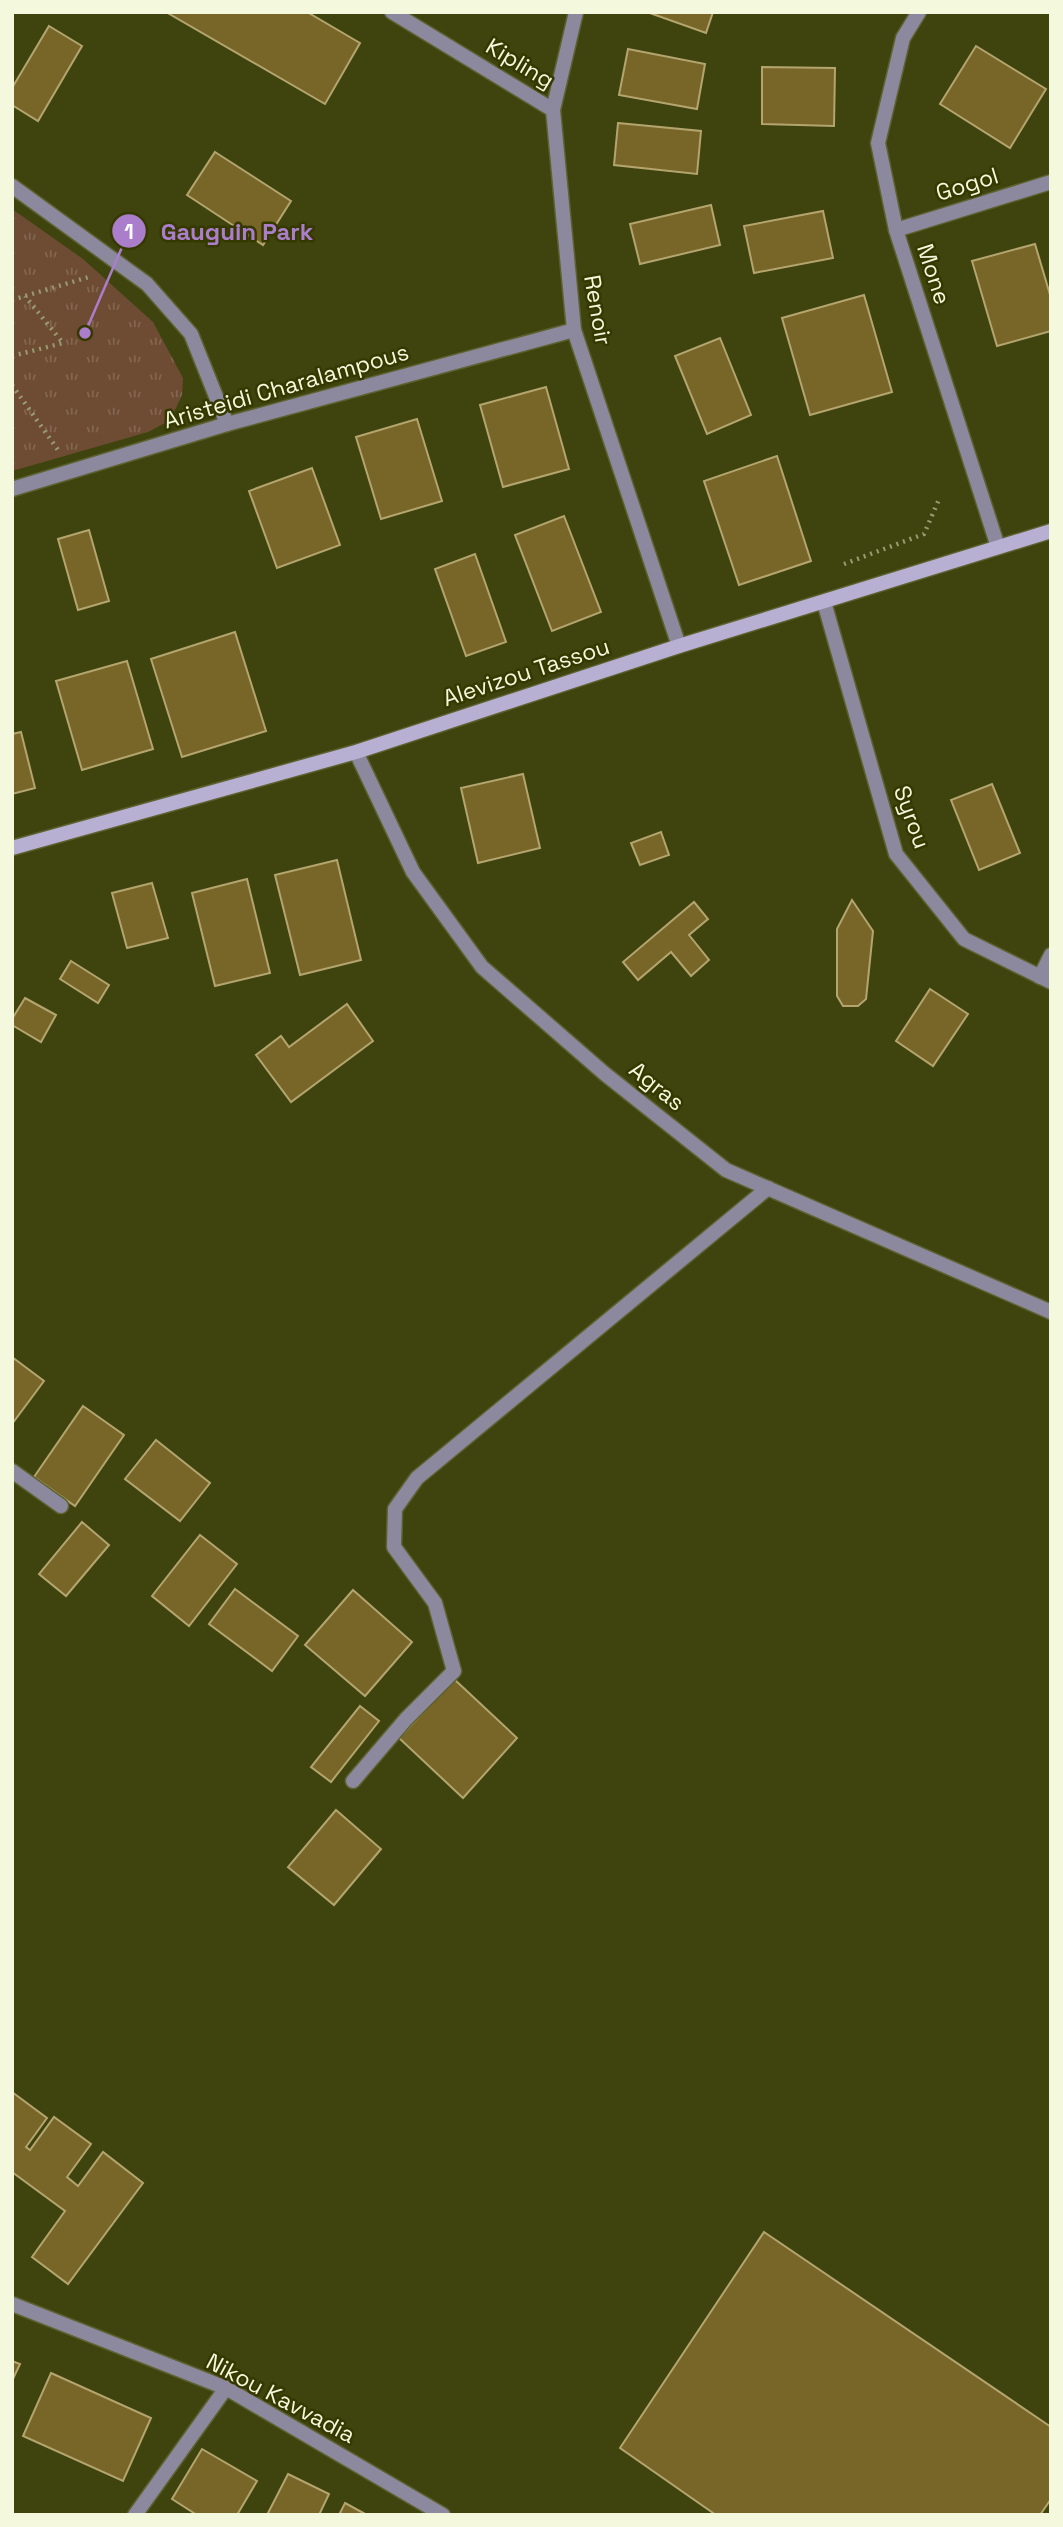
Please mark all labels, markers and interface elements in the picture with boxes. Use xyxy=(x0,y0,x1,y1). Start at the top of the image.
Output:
street label: Kipling xyxy=(480,31,560,95)
street label: Gogol xyxy=(932,160,1002,208)
callout: Gauguin Park xyxy=(111,209,327,254)
text: Gauguin Park xyxy=(161,216,314,247)
text: 1 xyxy=(124,218,134,245)
street label: Mone xyxy=(910,240,958,308)
street label: Renoir xyxy=(577,273,619,347)
street label: Aristeidi Charalampous xyxy=(160,337,412,435)
street label: Alevizou Tassou xyxy=(439,631,613,713)
street label: Syrou xyxy=(887,781,937,853)
street label: Agras xyxy=(623,1055,691,1117)
street label: Nikou Kavvadia xyxy=(201,2346,361,2450)

